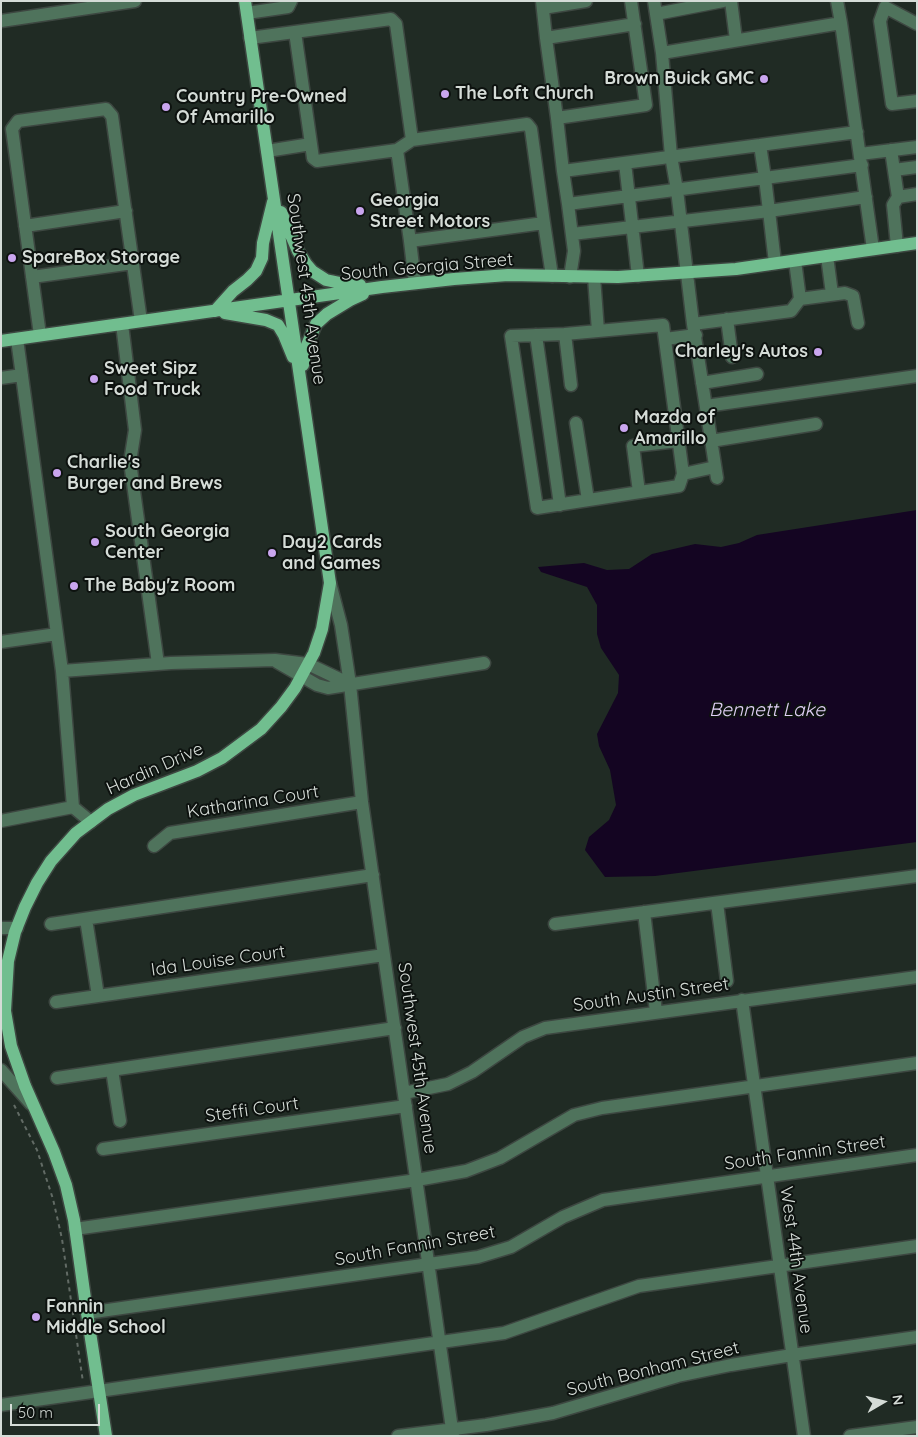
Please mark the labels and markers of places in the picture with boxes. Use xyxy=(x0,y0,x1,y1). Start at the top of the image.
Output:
place label: Brown Buick GMC xyxy=(604,68,754,90)
marker: Brown Buick GMC xyxy=(758,73,770,85)
place label: The Loft Church xyxy=(455,83,594,105)
place label: Country Pre-Owned Of Amarillo xyxy=(176,86,347,128)
marker: The Loft Church xyxy=(439,88,451,100)
marker: Country Pre-Owned Of Amarillo xyxy=(160,101,172,113)
place label: Georgia Street Motors xyxy=(370,190,490,232)
marker: Georgia Street Motors xyxy=(354,205,366,217)
place label: SpareBox Storage xyxy=(22,247,180,269)
marker: SpareBox Storage xyxy=(6,252,18,264)
place label: Charley's Autos xyxy=(675,341,808,363)
marker: Charley's Autos xyxy=(812,346,824,358)
place label: Sweet Sipz Food Truck xyxy=(104,358,201,400)
marker: Sweet Sipz Food Truck xyxy=(88,373,100,385)
place label: Mazda of Amarillo xyxy=(634,407,715,449)
marker: Mazda of Amarillo xyxy=(618,422,630,434)
place label: Charlie's Burger and Brews xyxy=(67,452,222,494)
marker: Charlie's Burger and Brews xyxy=(51,467,63,479)
place label: South Georgia Center xyxy=(105,521,229,564)
place label: Day2 Cards and Games xyxy=(282,532,382,574)
marker: South Georgia Center xyxy=(89,536,101,548)
marker: Day2 Cards and Games xyxy=(266,547,278,559)
place label: The Baby'z Room xyxy=(84,575,235,597)
marker: The Baby'z Room xyxy=(68,580,80,592)
place label: Fannin Middle School xyxy=(46,1296,166,1338)
marker: Fannin Middle School xyxy=(30,1311,42,1323)

